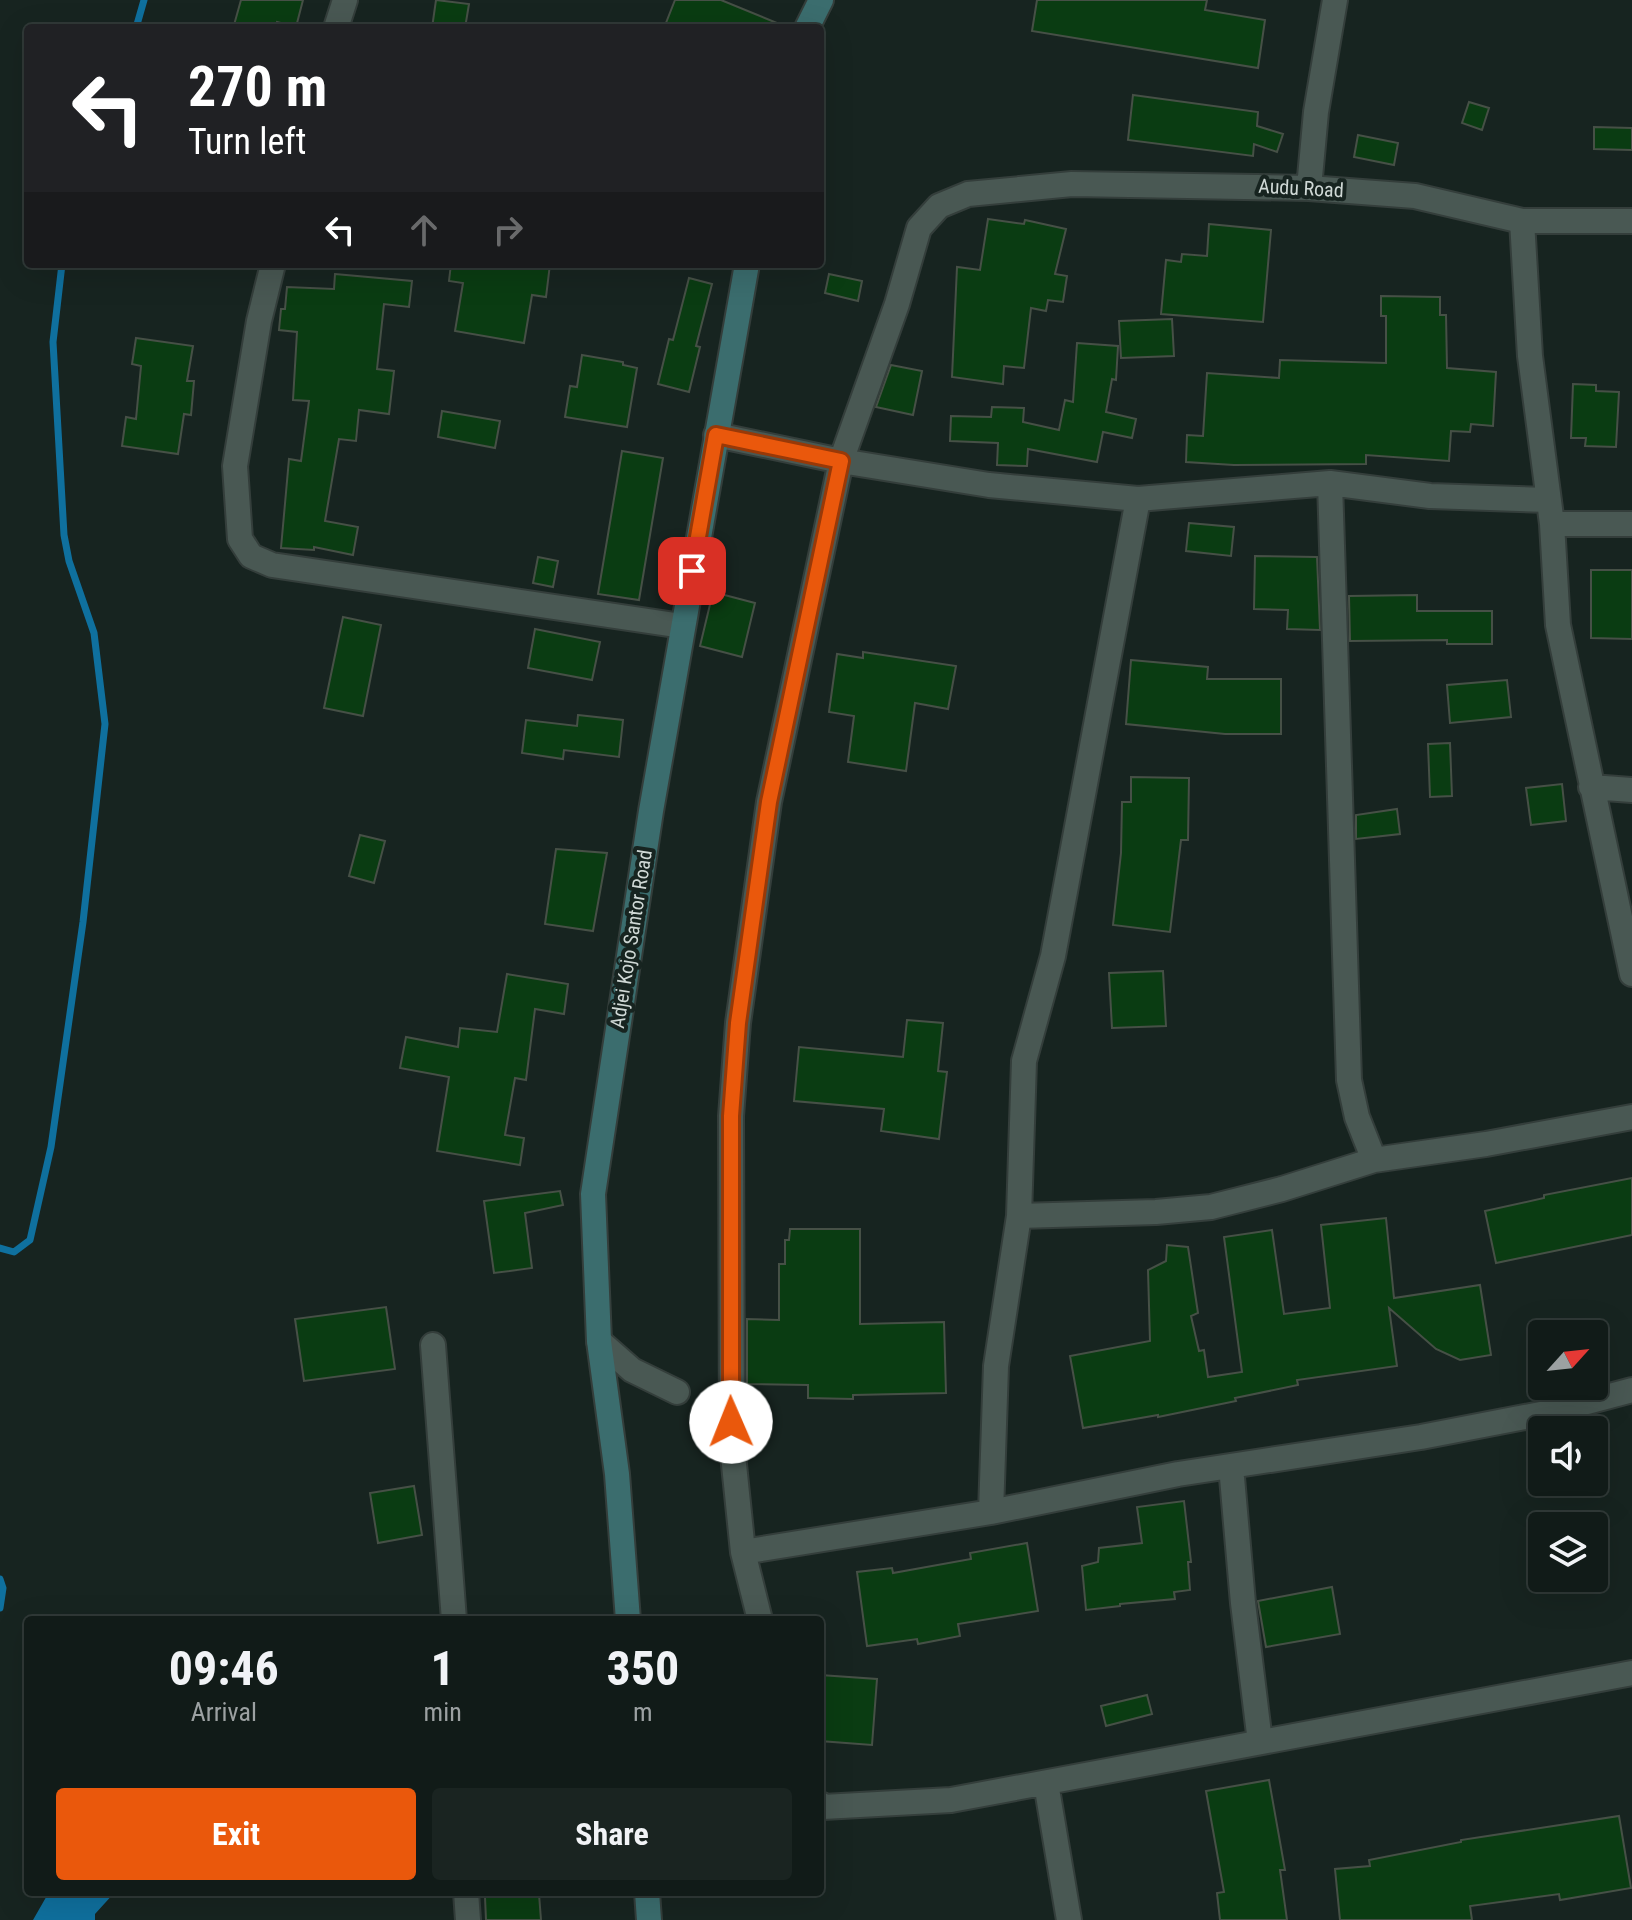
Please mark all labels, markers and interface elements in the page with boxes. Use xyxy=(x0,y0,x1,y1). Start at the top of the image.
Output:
text: 270 m xyxy=(188,54,327,120)
icon: left xyxy=(56,56,160,160)
text: Turn left xyxy=(188,121,306,163)
street label: Audu Road xyxy=(1258,174,1344,202)
icon: left xyxy=(318,208,362,252)
icon: ahead xyxy=(402,208,446,252)
icon: right xyxy=(486,208,530,252)
pin xyxy=(658,537,726,605)
icon: arrive xyxy=(670,549,714,593)
street label: Adjei Kojo Santor Road xyxy=(605,848,657,1030)
north arrow xyxy=(1528,1320,1608,1400)
map controls xyxy=(1528,1320,1608,1592)
position arrow xyxy=(689,1380,773,1464)
button: sound xyxy=(1528,1416,1608,1496)
button: layers xyxy=(1528,1512,1608,1592)
text: 09:46 xyxy=(169,1640,279,1697)
text: 1 xyxy=(431,1640,455,1697)
text: 350 xyxy=(606,1640,679,1697)
text: Arrival xyxy=(191,1697,257,1727)
text: min xyxy=(424,1697,462,1727)
text: m xyxy=(633,1697,653,1727)
button: Exit xyxy=(56,1788,416,1880)
button: Share xyxy=(432,1788,792,1880)

